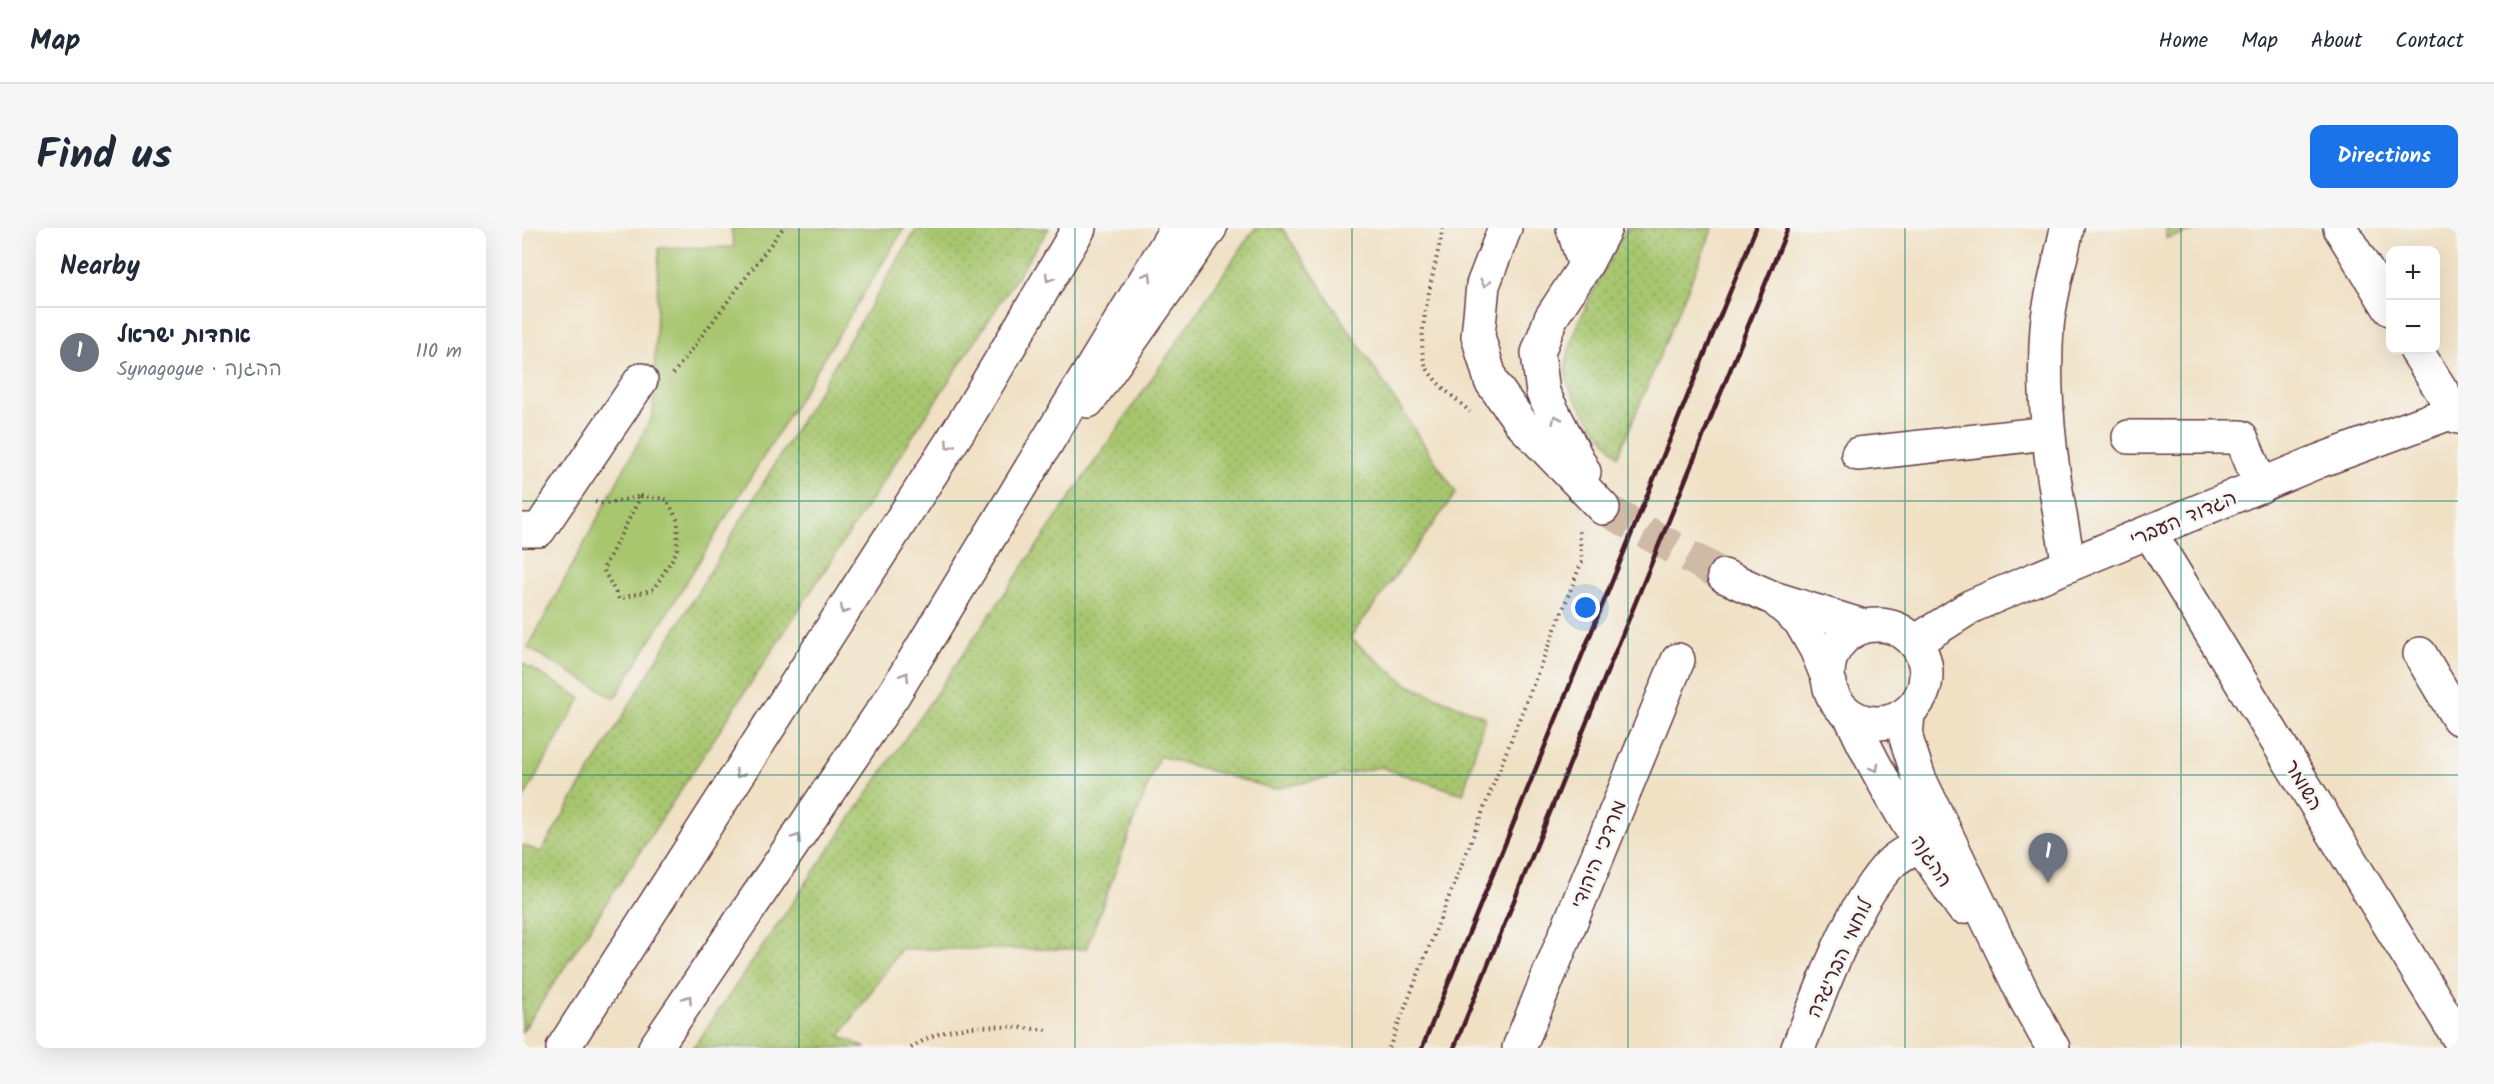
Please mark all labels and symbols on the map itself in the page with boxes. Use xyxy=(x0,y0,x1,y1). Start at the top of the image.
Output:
one-way arrow xyxy=(1045,272,1057,282)
one-way arrow xyxy=(1141,272,1153,282)
one-way arrow xyxy=(1480,278,1493,288)
one-way arrow xyxy=(1552,415,1563,426)
one-way arrow xyxy=(944,439,956,449)
street label: הגדוד העברי xyxy=(2125,483,2242,557)
your location xyxy=(1571,593,1600,622)
one-way arrow xyxy=(840,603,851,614)
one-way arrow xyxy=(898,671,909,682)
street label: השומר xyxy=(2274,754,2330,818)
one-way arrow xyxy=(1868,762,1879,772)
one-way arrow xyxy=(734,768,746,778)
street label: מרדכי היהודי xyxy=(1563,795,1636,914)
street label: ההגנה xyxy=(1901,829,1959,895)
one-way arrow xyxy=(790,833,801,844)
pin: 1 xyxy=(2028,834,2068,883)
street label: לוחמי הבריגדה xyxy=(1799,893,1883,1024)
one-way arrow xyxy=(681,995,692,1006)

